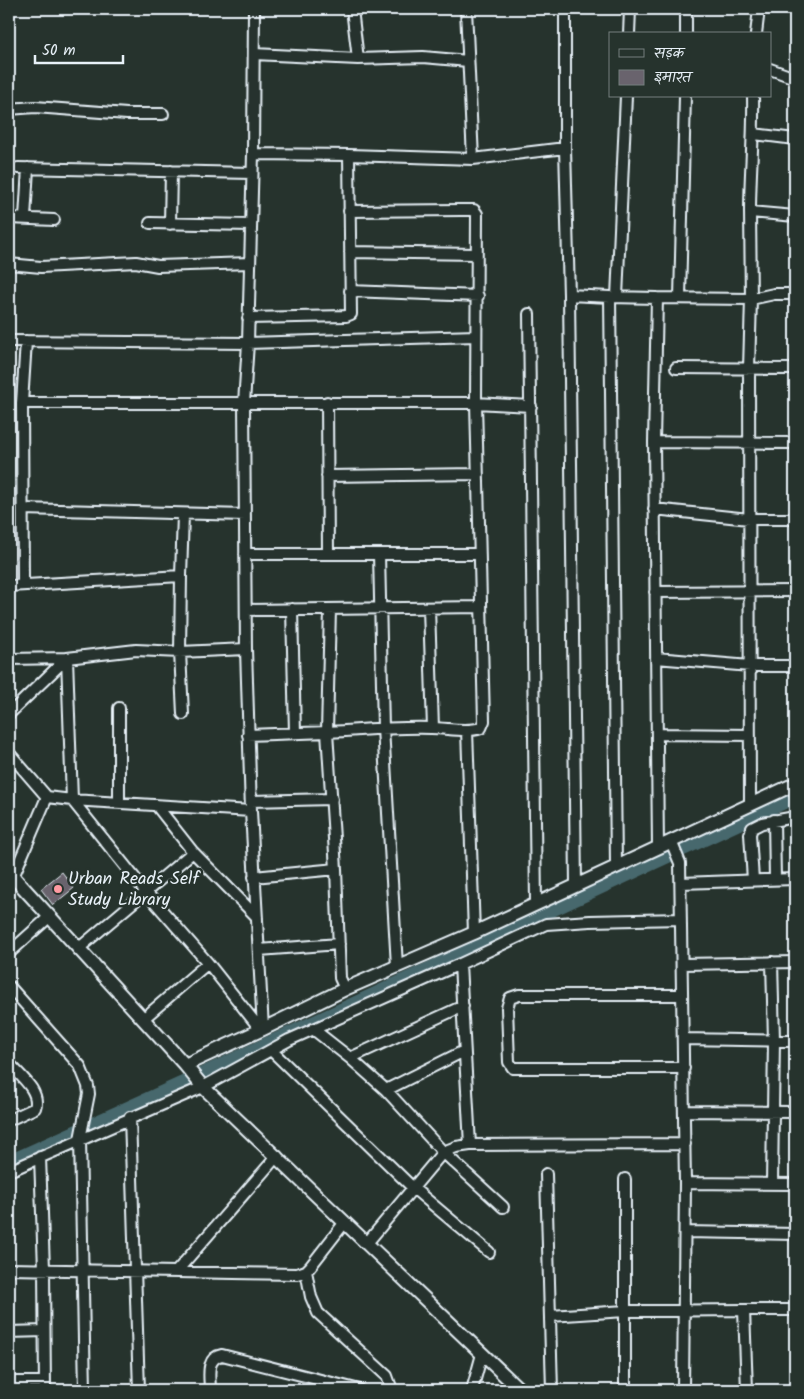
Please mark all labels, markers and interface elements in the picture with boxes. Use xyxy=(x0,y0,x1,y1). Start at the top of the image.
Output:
scale bar xyxy=(35,32,122,64)
legend xyxy=(609,32,772,98)
text: 50 m xyxy=(42,39,76,63)
text: सड़क xyxy=(654,42,686,66)
text: इमारत xyxy=(654,66,694,90)
place label: Urban Reads Self Study Library xyxy=(68,865,201,915)
marker: Urban Reads Self Study Library xyxy=(52,883,64,895)

